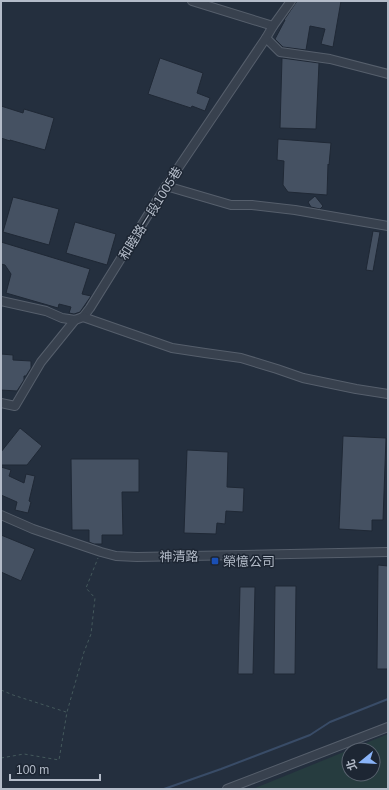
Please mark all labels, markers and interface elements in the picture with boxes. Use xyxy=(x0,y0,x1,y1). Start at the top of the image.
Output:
street label: 和睦路一段1005巷 xyxy=(116,164,185,263)
street label: 神清路 xyxy=(159,549,199,564)
place label: 榮憶公司 xyxy=(223,554,275,569)
marker: 榮憶公司 xyxy=(210,556,220,566)
north arrow xyxy=(341,742,381,782)
scale bar xyxy=(10,756,100,782)
text: 北 xyxy=(344,758,359,772)
text: 100 m xyxy=(16,763,49,777)

